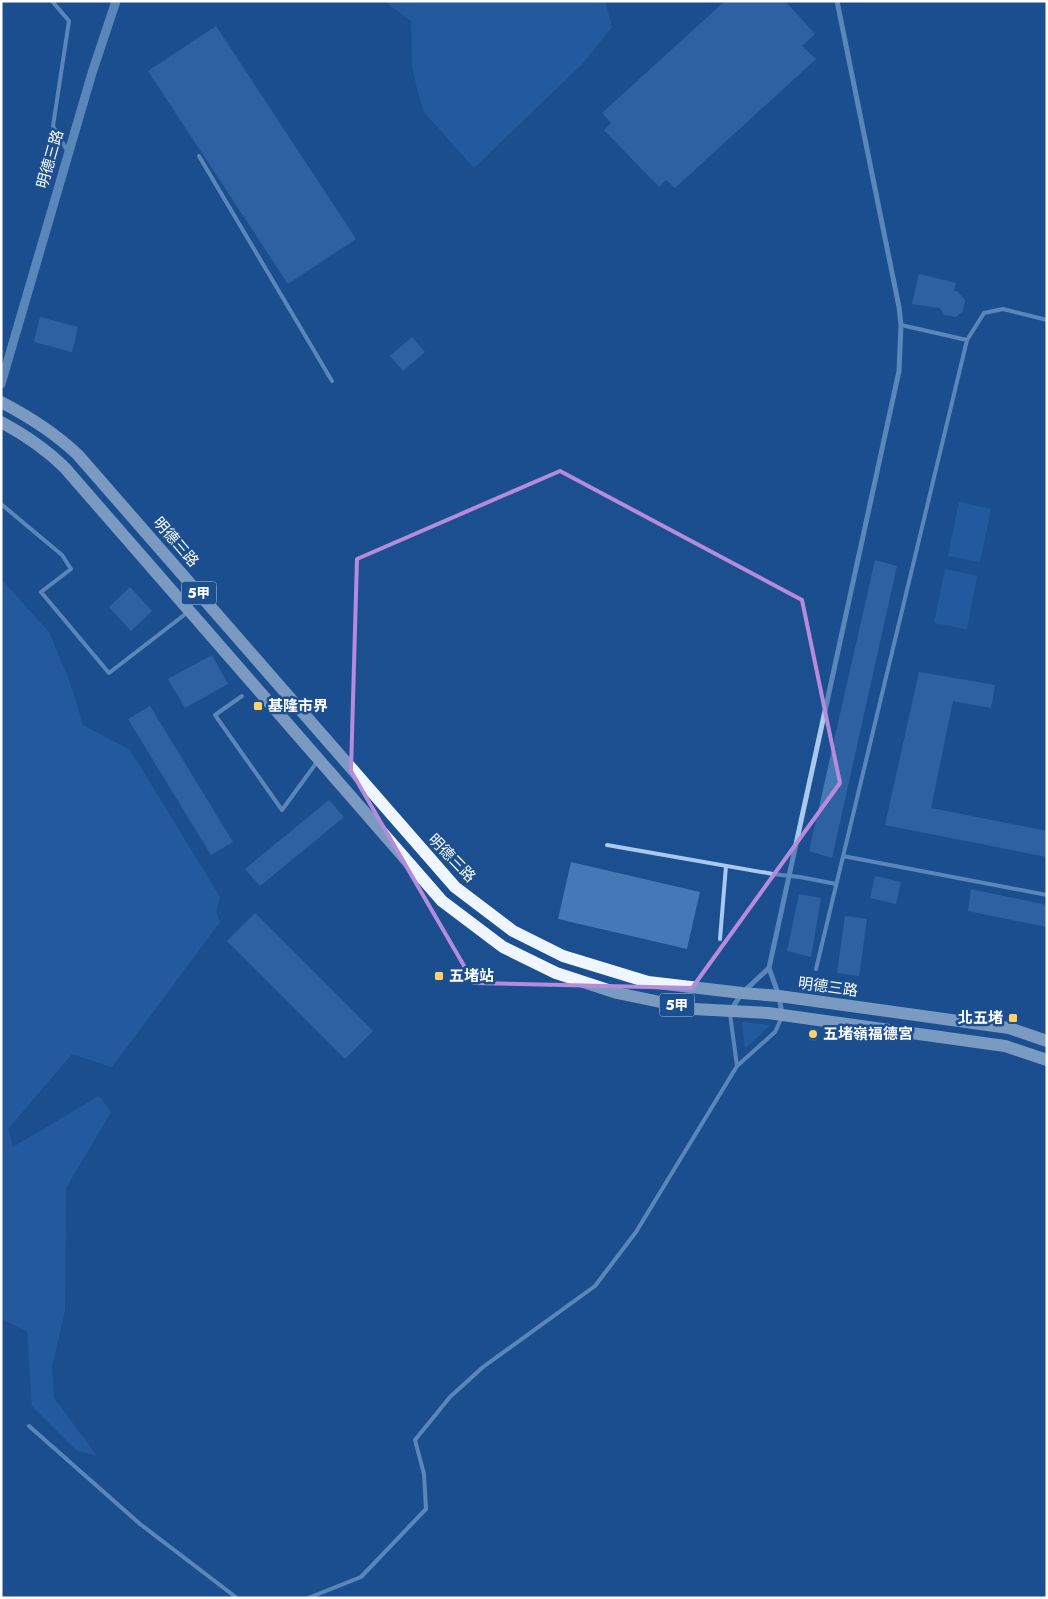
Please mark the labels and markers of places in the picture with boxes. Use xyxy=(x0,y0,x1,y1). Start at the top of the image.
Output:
place label: 基隆市界 xyxy=(268,695,328,717)
marker: 基隆市界 xyxy=(252,700,264,712)
place label: 五堵站 xyxy=(449,965,494,987)
marker: 五堵站 xyxy=(433,970,445,982)
place label: 北五堵 xyxy=(958,1007,1003,1029)
marker: 北五堵 xyxy=(1007,1012,1019,1024)
place label: 五堵嶺福德宮 xyxy=(823,1023,913,1045)
marker: 五堵嶺福德宮 xyxy=(807,1028,819,1040)

